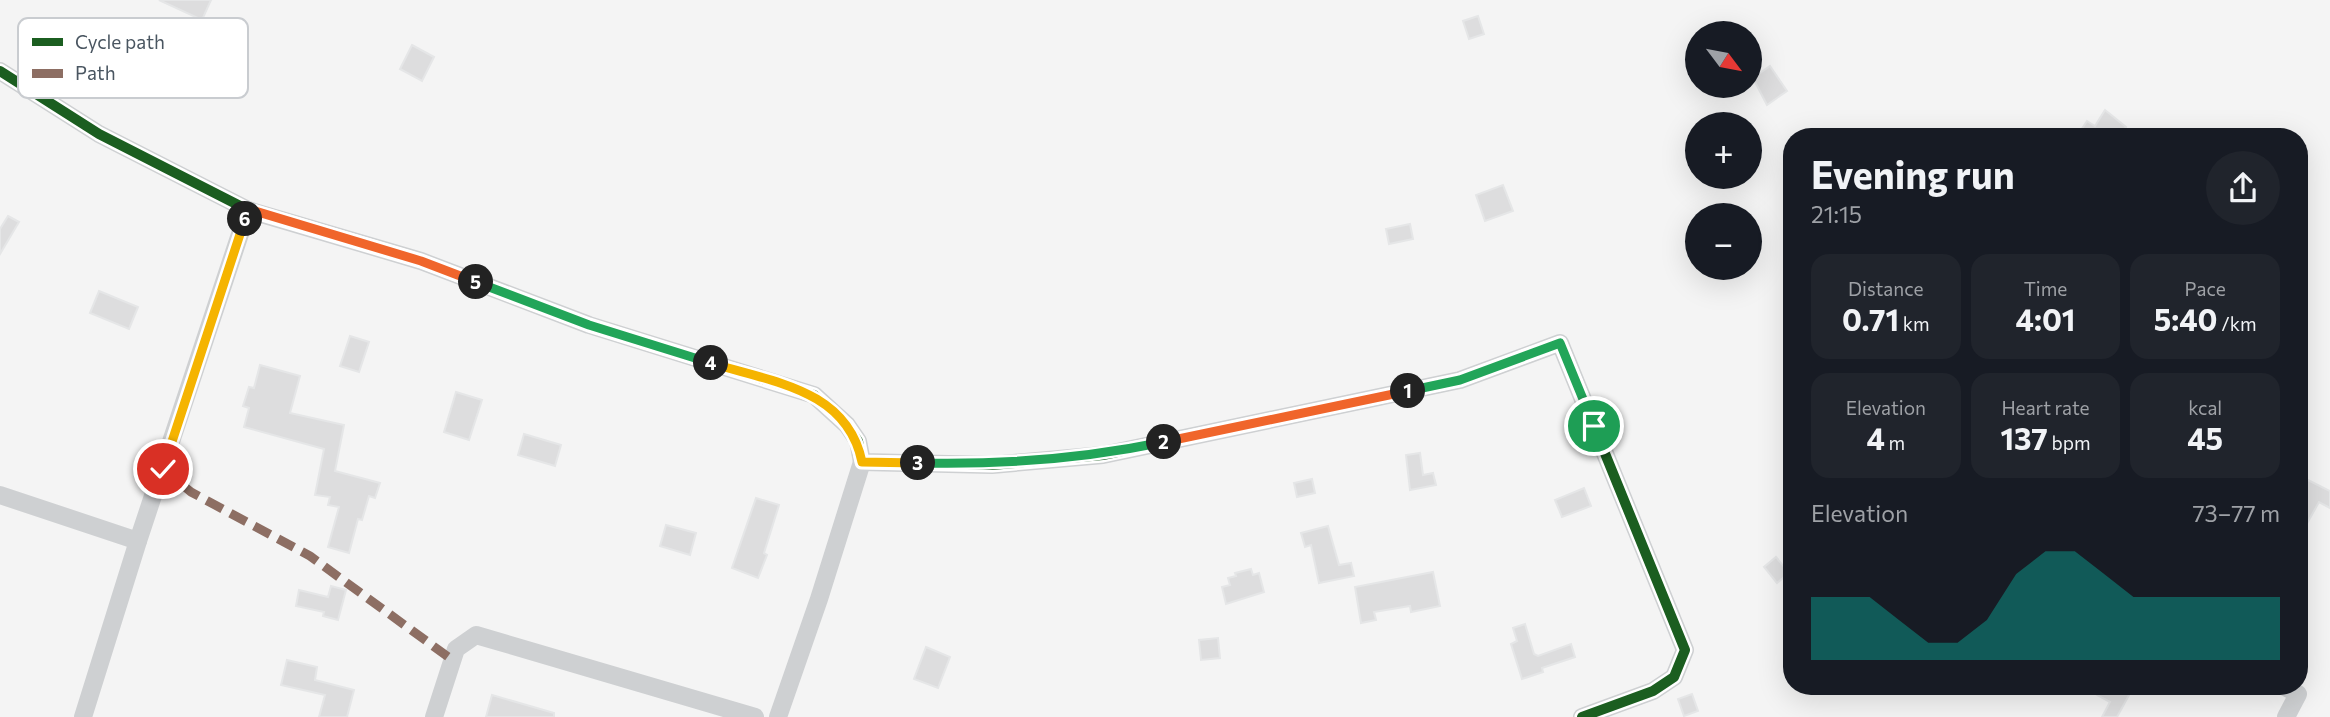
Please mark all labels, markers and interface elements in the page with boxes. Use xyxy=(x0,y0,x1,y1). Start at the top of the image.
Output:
legend xyxy=(18,18,248,98)
north arrow xyxy=(1685,21,1762,98)
map controls xyxy=(1685,21,1762,280)
text: Cycle path xyxy=(75,30,165,53)
text: Path xyxy=(75,61,116,84)
button: + xyxy=(1685,112,1762,189)
text: Evening run xyxy=(1811,150,2015,197)
button: share xyxy=(2206,151,2280,225)
text: 21:15 xyxy=(1811,200,1862,228)
pin: 6 xyxy=(228,202,262,236)
button: − xyxy=(1685,203,1762,280)
text: 6 xyxy=(239,207,250,230)
pin: 5 xyxy=(458,264,494,300)
text: 5 xyxy=(470,270,481,293)
text: Distance xyxy=(1848,277,1924,300)
text: Time xyxy=(2024,277,2067,300)
text: Pace xyxy=(2185,277,2226,300)
text: 0.71 xyxy=(1842,300,1899,337)
text: 4:01 xyxy=(2016,300,2075,337)
text: 5:40 xyxy=(2154,300,2218,337)
text: km xyxy=(1899,312,1930,335)
text: /km xyxy=(2218,312,2257,335)
pin: 4 xyxy=(694,346,728,380)
text: 4 xyxy=(705,351,716,374)
pin: 1 xyxy=(1390,374,1426,408)
text: 1 xyxy=(1403,379,1412,402)
pin xyxy=(1564,396,1624,456)
text: Elevation xyxy=(1846,396,1926,419)
text: Heart rate xyxy=(2001,396,2090,419)
text: kcal xyxy=(2188,396,2222,419)
icon: arrive xyxy=(1575,407,1613,445)
text: 4 xyxy=(1867,419,1885,456)
text: 137 xyxy=(2001,419,2048,456)
text: 45 xyxy=(2187,419,2223,456)
pin: 2 xyxy=(1146,424,1182,460)
text: 2 xyxy=(1158,430,1169,453)
text: m xyxy=(1885,431,1905,454)
text: bpm xyxy=(2048,431,2090,454)
pin xyxy=(133,439,193,499)
pin: 3 xyxy=(900,446,936,480)
icon: check xyxy=(144,450,182,488)
text: 3 xyxy=(912,451,923,474)
text: Elevation xyxy=(1811,499,1908,527)
text: 73–77 m xyxy=(2192,499,2280,527)

